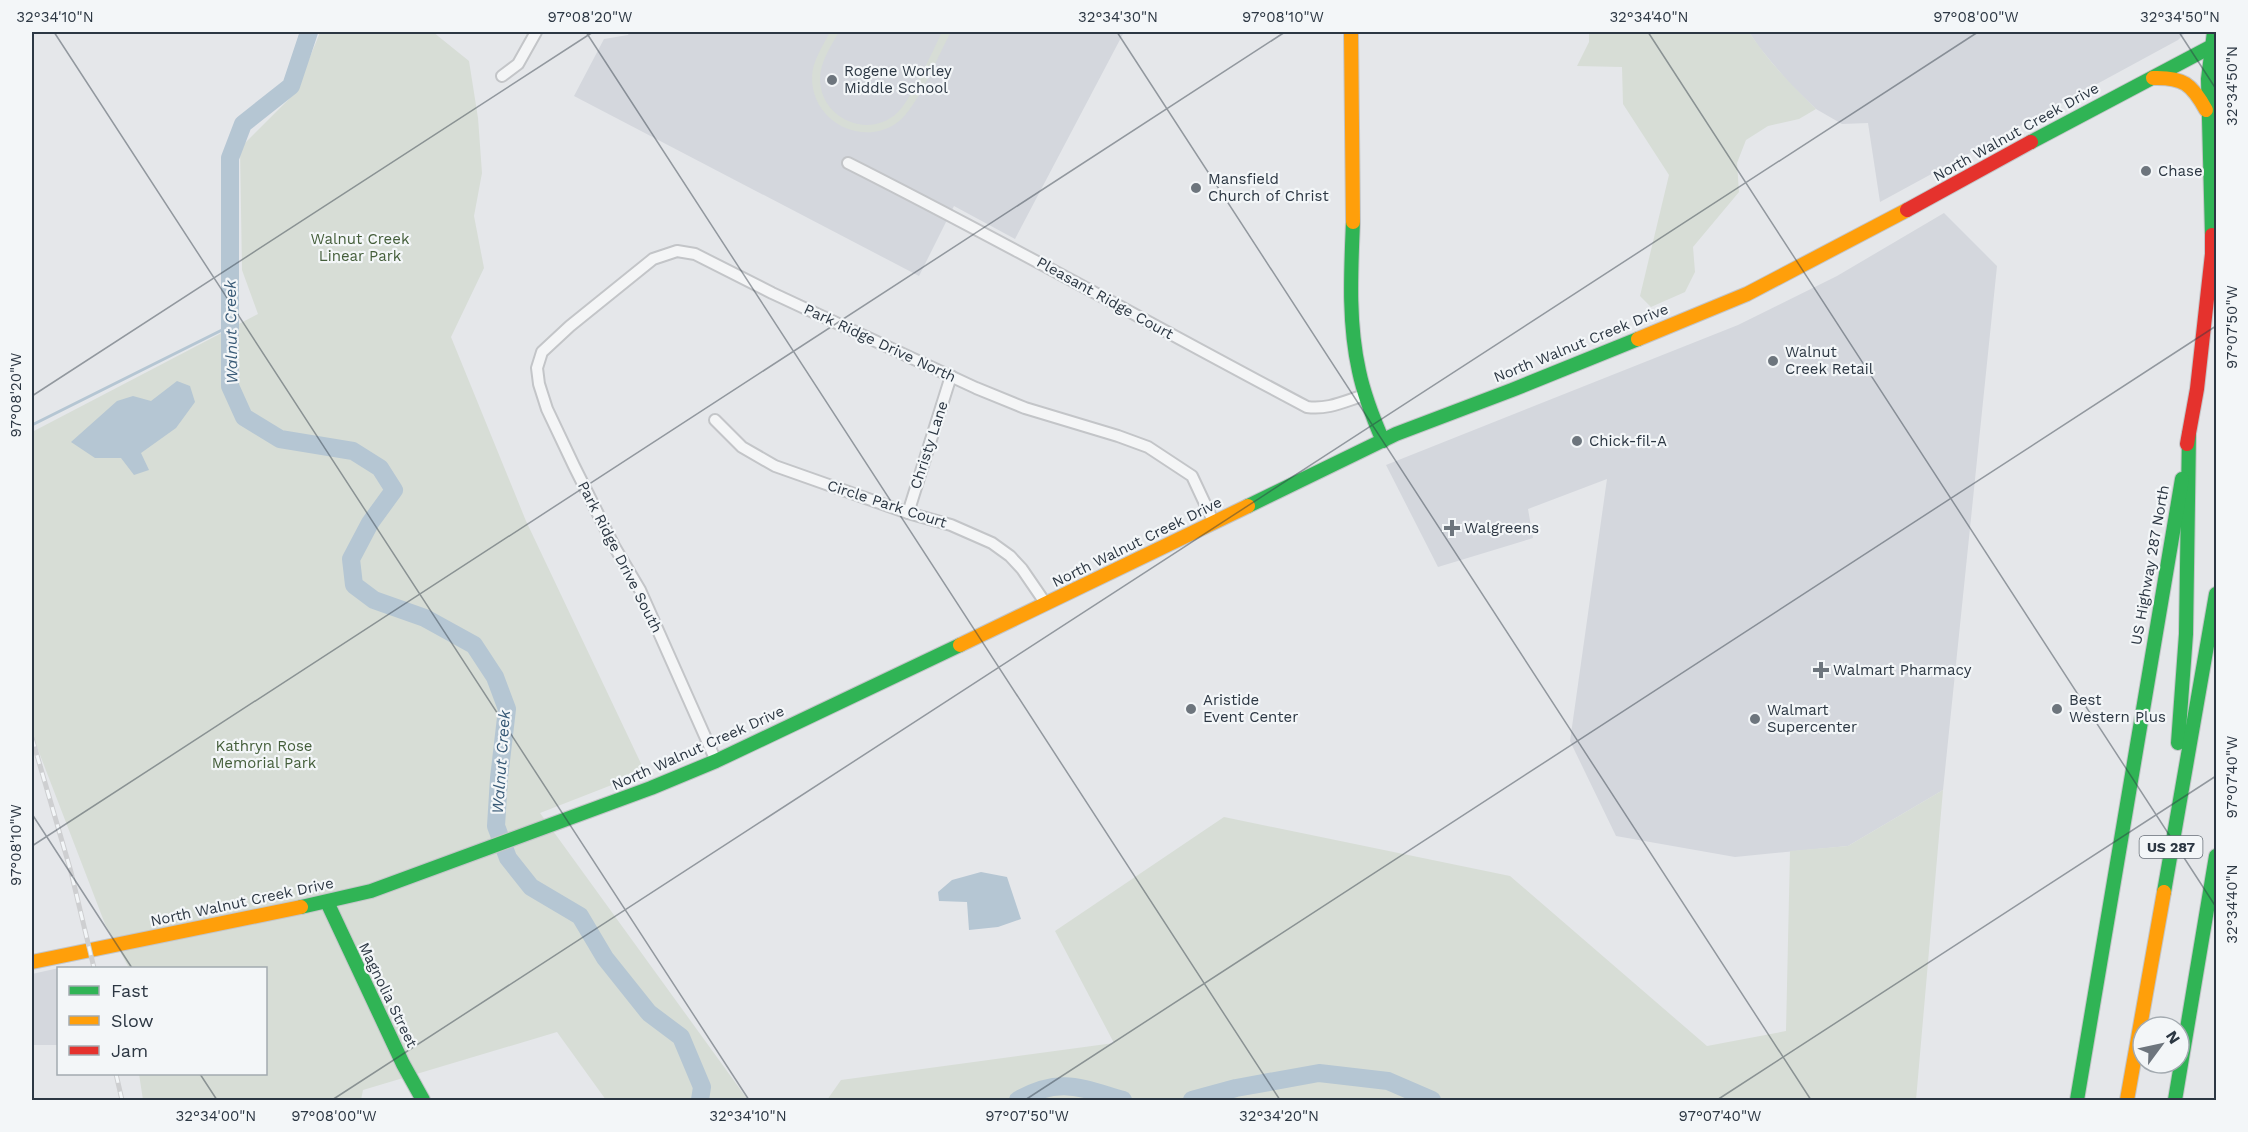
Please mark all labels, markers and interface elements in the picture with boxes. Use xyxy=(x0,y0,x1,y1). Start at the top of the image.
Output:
text: 32°34'10"N xyxy=(16,8,94,26)
text: 97°08'20"W xyxy=(548,8,632,26)
text: 32°34'30"N xyxy=(1078,8,1158,26)
text: 97°08'10"W xyxy=(1242,8,1324,26)
text: 32°34'40"N xyxy=(1609,8,1689,26)
text: 97°08'00"W xyxy=(1933,8,2019,26)
text: 32°34'50"N xyxy=(2140,8,2220,26)
text: 32°34'50"N xyxy=(2223,46,2241,126)
place label: Rogene Worley Middle School xyxy=(844,62,952,97)
marker: Rogene Worley Middle School xyxy=(825,73,839,87)
street label: North Walnut Creek Drive xyxy=(1930,79,2102,185)
place label: Chase xyxy=(2158,162,2203,180)
marker: Chase xyxy=(2139,164,2153,178)
place label: Mansfield Church of Christ xyxy=(1208,170,1329,205)
marker: Mansfield Church of Christ xyxy=(1189,181,1203,195)
park label: Walnut Creek Linear Park xyxy=(311,230,410,265)
street label: Pleasant Ridge Court xyxy=(1034,253,1177,343)
water label: Walnut Creek xyxy=(221,279,241,384)
text: 97°07'50"W xyxy=(2223,285,2241,369)
street label: Park Ridge Drive North xyxy=(801,300,959,386)
street label: North Walnut Creek Drive xyxy=(1491,300,1671,386)
place label: Walnut Creek Retail xyxy=(1785,343,1874,378)
text: 97°08'20"W xyxy=(7,353,25,437)
marker: Walnut Creek Retail xyxy=(1766,354,1780,368)
street label: Christy Lane xyxy=(906,399,952,491)
place label: Chick-fil-A xyxy=(1589,432,1667,450)
marker: Chick-fil-A xyxy=(1570,434,1584,448)
street label: Circle Park Court xyxy=(825,476,950,532)
street label: Park Ridge Drive South xyxy=(574,478,666,636)
street label: US Highway 287 North xyxy=(2127,484,2173,646)
street label: North Walnut Creek Drive xyxy=(1049,493,1225,591)
place label: Walgreens xyxy=(1464,519,1539,537)
marker: Walgreens xyxy=(1445,521,1459,535)
place label: Walmart Pharmacy xyxy=(1833,661,1972,679)
marker: Walmart Pharmacy xyxy=(1814,663,1828,677)
place label: Aristide Event Center xyxy=(1203,691,1298,726)
place label: Best Western Plus xyxy=(2069,691,2166,726)
place label: Walmart Supercenter xyxy=(1767,701,1857,736)
street label: North Walnut Creek Drive xyxy=(609,702,787,794)
marker: Aristide Event Center xyxy=(1184,702,1198,716)
marker: Best Western Plus xyxy=(2050,702,2064,716)
water label: Walnut Creek xyxy=(488,708,514,814)
marker: Walmart Supercenter xyxy=(1748,712,1762,726)
text: 97°07'40"W xyxy=(2223,736,2241,818)
park label: Kathryn Rose Memorial Park xyxy=(212,737,317,772)
text: 97°08'10"W xyxy=(7,804,25,886)
road number: US 287 xyxy=(2140,836,2202,858)
text: 32°34'40"N xyxy=(2223,864,2241,944)
street label: North Walnut Creek Drive xyxy=(149,874,335,930)
street label: Magnolia Street xyxy=(355,940,421,1051)
legend xyxy=(57,967,267,1075)
text: Fast xyxy=(111,980,149,1001)
text: Slow xyxy=(111,1010,154,1031)
north arrow xyxy=(2131,1015,2191,1075)
text: N xyxy=(2162,1027,2184,1047)
text: Jam xyxy=(111,1040,148,1061)
text: 32°34'00"N xyxy=(176,1107,256,1125)
text: 97°08'00"W xyxy=(291,1107,377,1125)
text: 32°34'10"N xyxy=(709,1107,787,1125)
text: 97°07'50"W xyxy=(985,1107,1069,1125)
text: 32°34'20"N xyxy=(1239,1107,1319,1125)
text: 97°07'40"W xyxy=(1679,1107,1761,1125)

